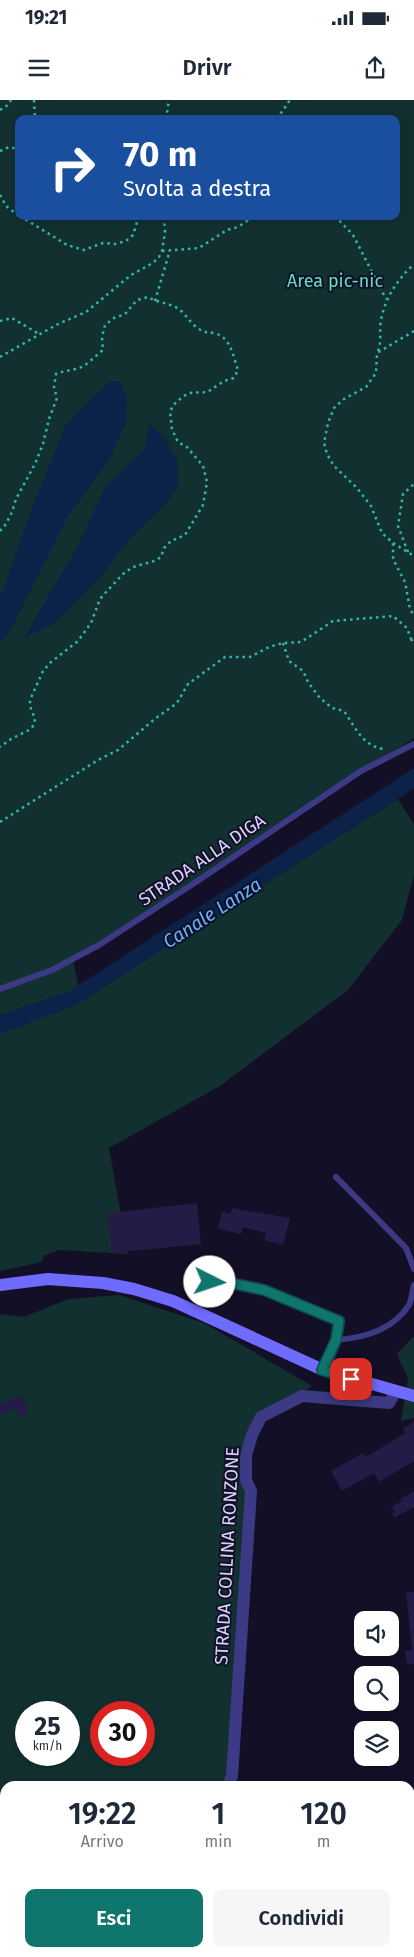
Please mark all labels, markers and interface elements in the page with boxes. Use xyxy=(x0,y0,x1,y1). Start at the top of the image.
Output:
text: 19:21 xyxy=(25,6,67,29)
icon: menu xyxy=(25,54,53,82)
text: Drivr xyxy=(182,54,232,81)
icon: share xyxy=(361,54,389,82)
text: 70 m xyxy=(123,133,197,175)
icon: right xyxy=(40,135,105,200)
text: Svolta a destra xyxy=(123,175,271,202)
park label: Area pic-nic xyxy=(287,270,383,292)
street label: STRADA ALLA DIGA xyxy=(134,809,270,911)
water label: Canale Lanza xyxy=(159,873,265,953)
position arrow xyxy=(183,1255,235,1307)
pin xyxy=(330,1358,372,1400)
icon: arrive xyxy=(337,1365,365,1393)
street label: STRADA COLLINA RONZONE xyxy=(210,1447,244,1665)
map controls xyxy=(354,1611,399,1766)
button: sound xyxy=(354,1611,399,1656)
button: search xyxy=(354,1666,399,1711)
speed limit sign: 30 xyxy=(90,1701,155,1766)
text: 25 xyxy=(34,1712,61,1742)
button: layers xyxy=(354,1721,399,1766)
text: km/h xyxy=(33,1739,62,1753)
text: 19:22 xyxy=(68,1796,136,1832)
text: 1 xyxy=(212,1796,225,1832)
text: 120 xyxy=(300,1796,347,1832)
text: Arrivo xyxy=(81,1832,124,1851)
text: min xyxy=(205,1832,232,1851)
text: m xyxy=(317,1832,330,1851)
button: Esci xyxy=(25,1889,203,1947)
button: Condividi xyxy=(213,1889,390,1947)

